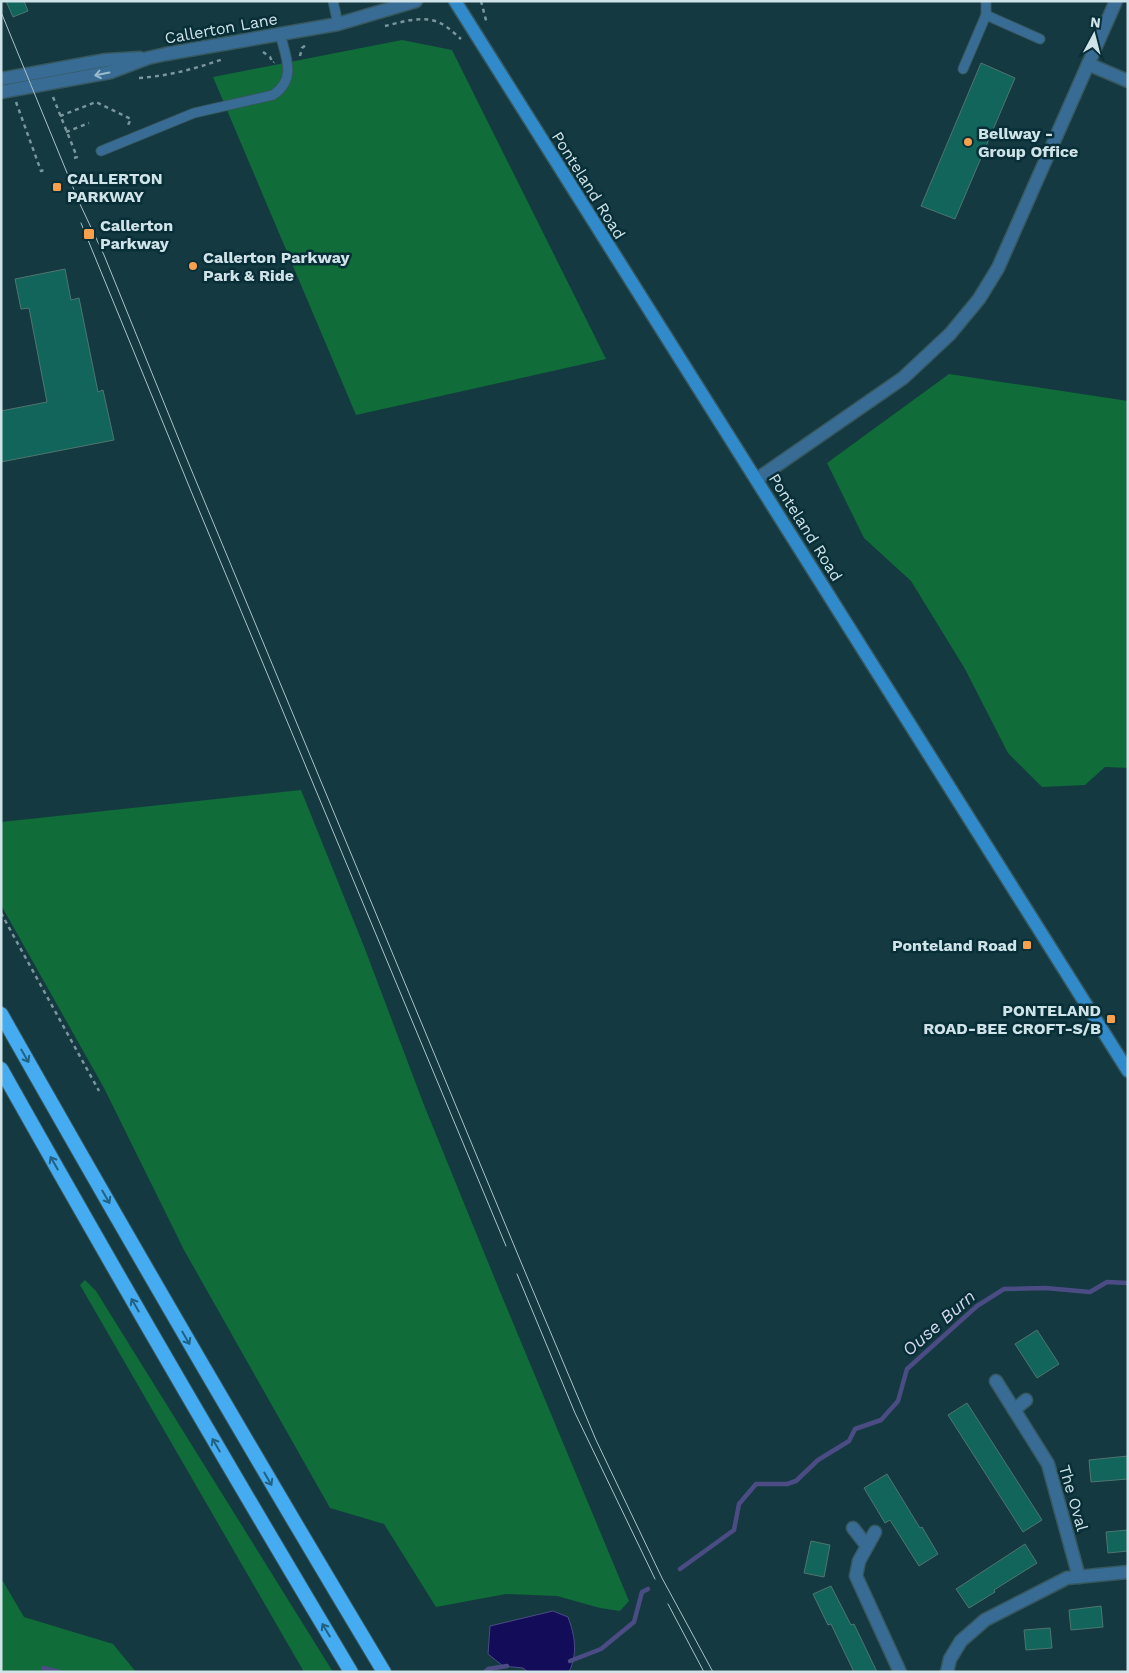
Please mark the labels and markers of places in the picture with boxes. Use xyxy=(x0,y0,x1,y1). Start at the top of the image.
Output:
place label: Bellway - Group Office xyxy=(978,124,1078,161)
marker: Bellway - Group Office xyxy=(962,136,974,148)
place label: CALLERTON PARKWAY xyxy=(67,169,163,206)
marker: CALLERTON PARKWAY xyxy=(51,181,63,193)
place label: Callerton Parkway xyxy=(100,216,173,253)
marker: Callerton Parkway xyxy=(82,227,96,241)
place label: Callerton Parkway Park & Ride xyxy=(203,248,350,285)
marker: Callerton Parkway Park & Ride xyxy=(187,260,199,272)
place label: Ponteland Road xyxy=(892,936,1017,955)
marker: Ponteland Road xyxy=(1021,939,1033,951)
place label: PONTELAND ROAD-BEE CROFT-S/B xyxy=(923,1001,1101,1038)
marker: PONTELAND ROAD-BEE CROFT-S/B xyxy=(1105,1013,1117,1025)

